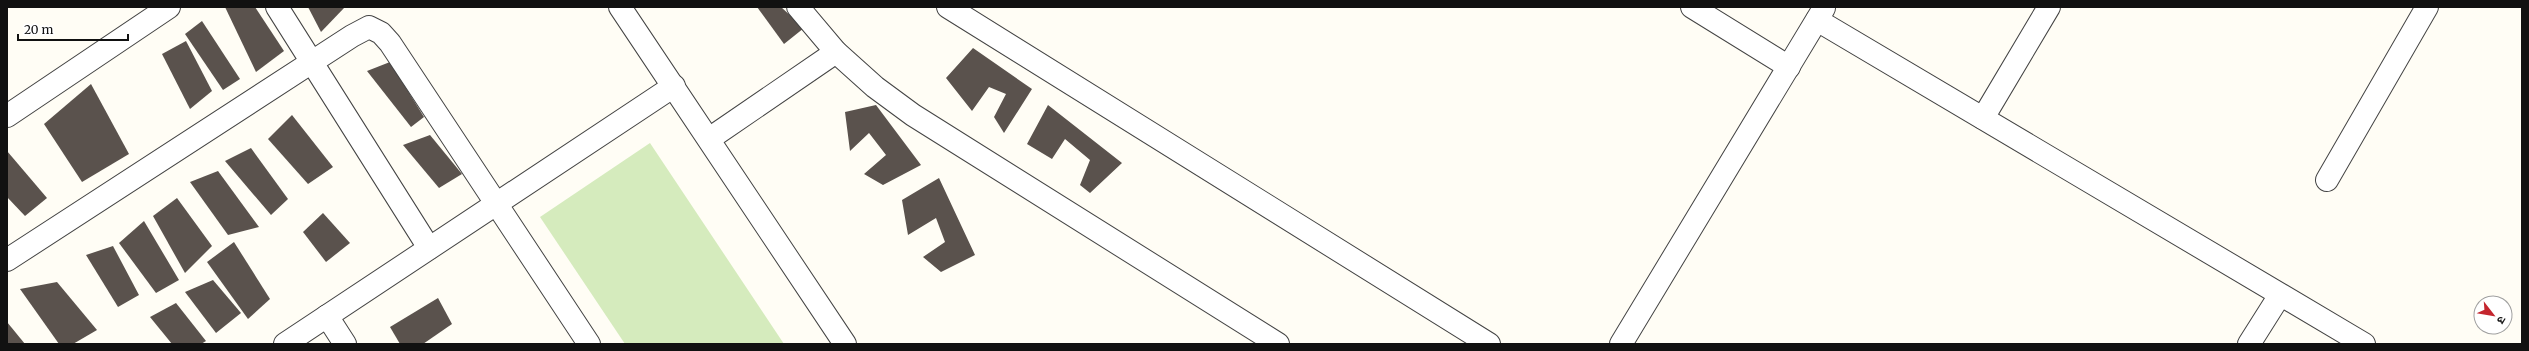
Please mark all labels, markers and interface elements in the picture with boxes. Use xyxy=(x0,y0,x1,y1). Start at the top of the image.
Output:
scale bar xyxy=(18,16,128,42)
text: 20 m xyxy=(24,22,53,37)
north arrow xyxy=(2473,295,2513,335)
text: उ xyxy=(2494,314,2509,327)

